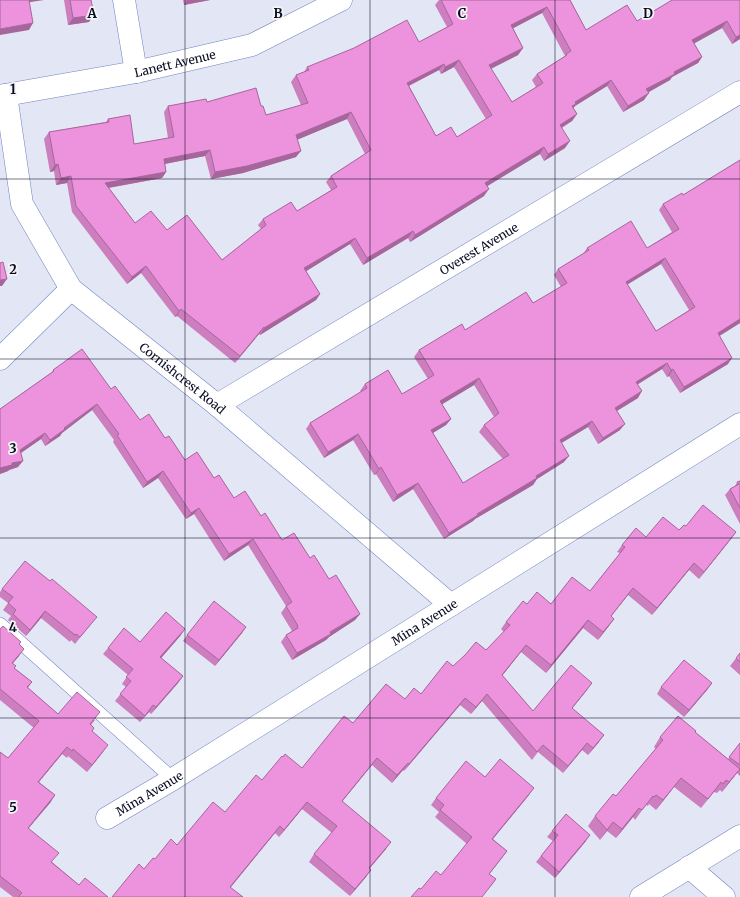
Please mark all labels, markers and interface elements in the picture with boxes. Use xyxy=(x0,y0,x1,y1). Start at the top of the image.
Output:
text: A xyxy=(86,5,97,22)
text: B xyxy=(273,5,283,22)
text: C xyxy=(458,5,467,22)
text: D xyxy=(643,5,653,22)
street label: Lanett Avenue xyxy=(133,46,217,80)
text: 1 xyxy=(10,81,16,98)
street label: Overest Avenue xyxy=(437,219,521,278)
text: 2 xyxy=(9,261,17,278)
street label: Cornishcrest Road xyxy=(137,339,229,417)
text: 3 xyxy=(9,440,17,457)
street label: Mina Avenue xyxy=(388,595,460,648)
text: 4 xyxy=(9,619,18,636)
street label: Mina Avenue xyxy=(113,767,185,819)
text: 5 xyxy=(9,799,17,816)

